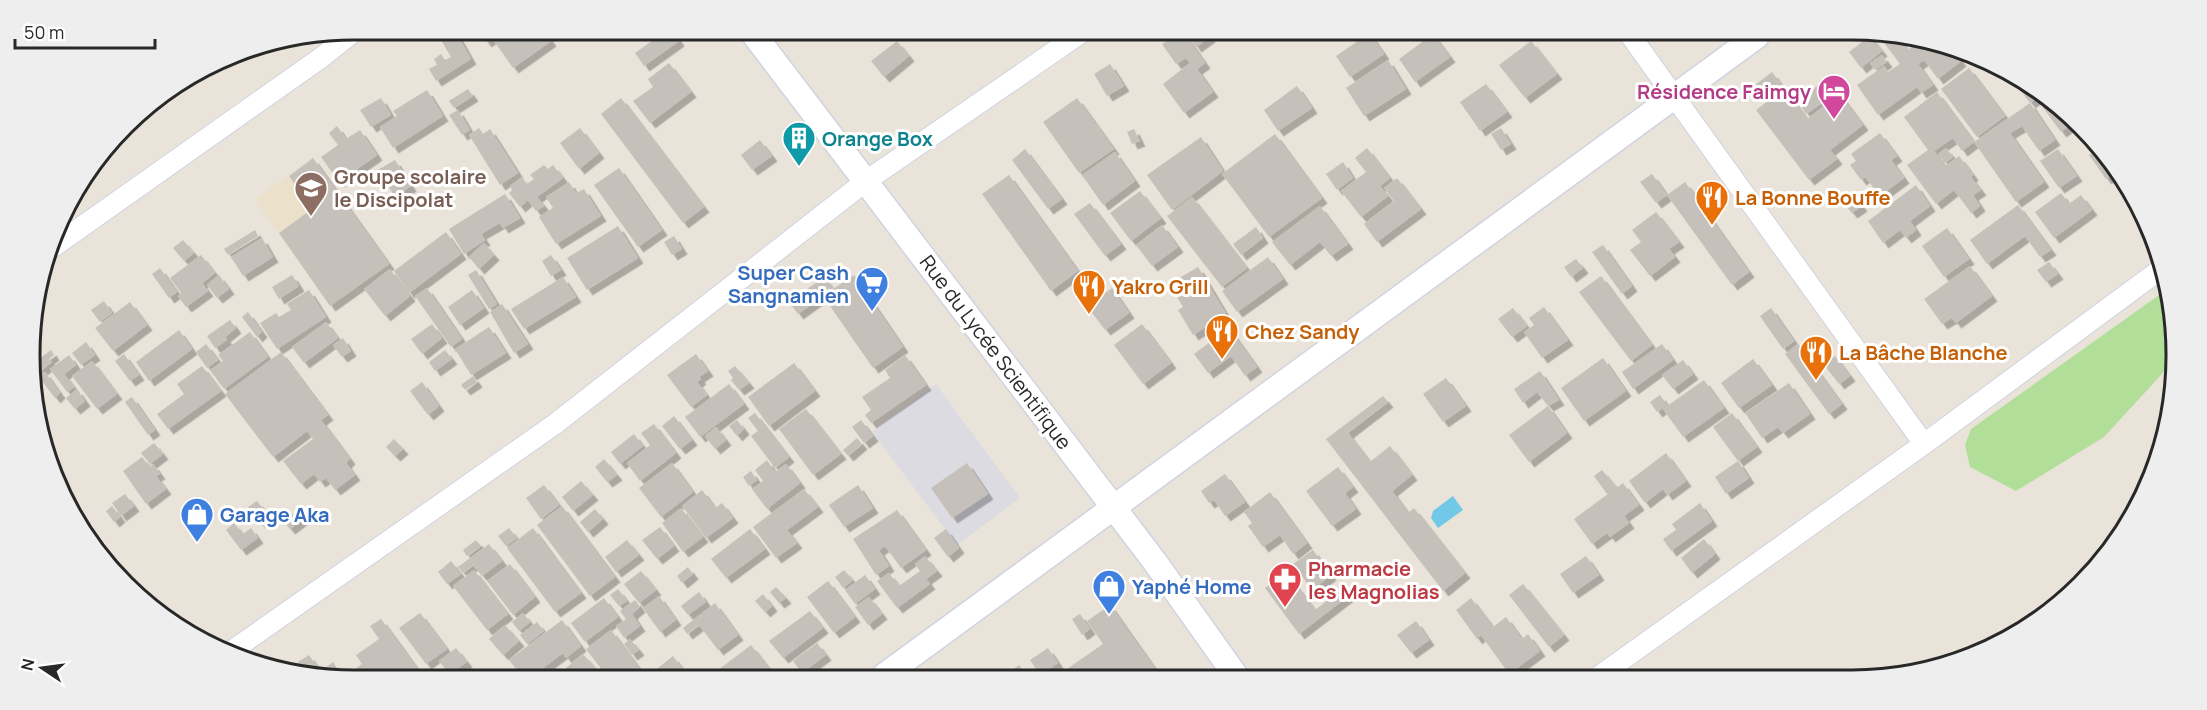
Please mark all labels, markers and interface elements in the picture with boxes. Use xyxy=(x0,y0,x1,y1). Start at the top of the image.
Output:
scale bar xyxy=(15,12,154,50)
text: 50 m xyxy=(24,20,64,44)
hotel icon: Résidence Faimgy xyxy=(1816,73,1852,120)
place label: Résidence Faimgy xyxy=(1637,78,1812,105)
building icon: Orange Box xyxy=(781,120,817,167)
place label: Orange Box xyxy=(822,125,933,152)
place label: Groupe scolaire le Discipolat xyxy=(334,163,487,213)
school or university icon: Groupe scolaire le Discipolat xyxy=(293,170,329,217)
restaurant icon: La Bonne Bouffe xyxy=(1694,179,1730,226)
place label: La Bonne Bouffe xyxy=(1735,184,1890,211)
street label: Rue du Lycée Scientifique xyxy=(914,249,1078,455)
place label: Super Cash Sangnamien xyxy=(728,259,849,309)
supermarket icon: Super Cash Sangnamien xyxy=(854,265,890,312)
restaurant icon: Yakro Grill xyxy=(1071,268,1107,315)
place label: Yakro Grill xyxy=(1112,273,1209,300)
restaurant icon: Chez Sandy xyxy=(1204,313,1240,360)
place label: Chez Sandy xyxy=(1245,318,1360,345)
restaurant icon: La Bâche Blanche xyxy=(1798,334,1834,381)
place label: La Bâche Blanche xyxy=(1839,339,2008,366)
shop icon: Garage Aka xyxy=(179,496,215,543)
place label: Garage Aka xyxy=(220,501,329,528)
place label: Pharmacie les Magnolias xyxy=(1308,555,1440,605)
pharmacy icon: Pharmacie les Magnolias xyxy=(1267,561,1303,608)
shop icon: Yaphé Home xyxy=(1091,568,1127,615)
place label: Yaphé Home xyxy=(1132,573,1252,600)
north arrow xyxy=(12,638,72,698)
text: N xyxy=(15,657,39,673)

